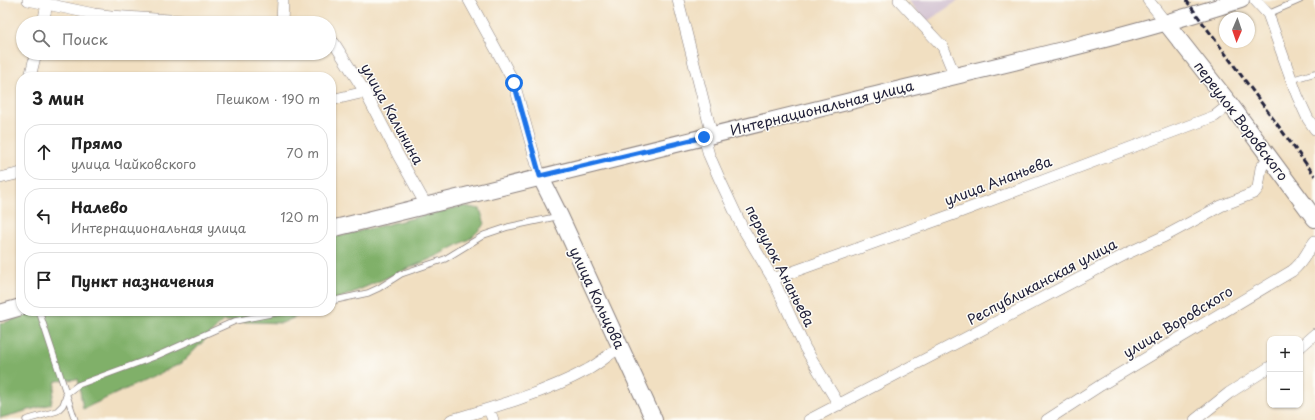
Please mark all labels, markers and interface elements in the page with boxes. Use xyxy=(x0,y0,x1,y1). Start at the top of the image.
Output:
north arrow xyxy=(1219,12,1255,48)
search box xyxy=(16,16,336,60)
icon: search xyxy=(30,27,52,49)
text: Поиск xyxy=(62,27,108,50)
street label: переулок Воровского xyxy=(1189,56,1294,185)
street label: улица Калинина xyxy=(356,59,429,168)
route start xyxy=(505,74,523,92)
street label: Интернациональная улица xyxy=(728,75,916,140)
text: 3 мин xyxy=(32,85,84,111)
text: Пешком · 190 m xyxy=(216,89,320,108)
route end xyxy=(695,128,713,146)
text: Прямо xyxy=(71,131,122,154)
icon: ahead xyxy=(33,141,55,163)
text: 70 m xyxy=(286,143,319,162)
street label: улица Ананьева xyxy=(941,150,1055,211)
text: улица Чайковского xyxy=(71,154,196,173)
text: Налево xyxy=(71,195,128,218)
street label: переулок Ананьева xyxy=(741,201,820,331)
icon: left xyxy=(33,205,55,227)
text: 120 m xyxy=(280,207,319,226)
text: Интернациональная улица xyxy=(71,218,246,237)
street label: Республиканская улица xyxy=(963,233,1121,330)
street label: улица Кольцова xyxy=(565,243,630,353)
icon: arrive xyxy=(33,269,55,291)
text: Пункт назначения xyxy=(71,269,214,292)
street label: улица Воровского xyxy=(1119,280,1237,363)
map controls xyxy=(1267,336,1303,408)
button: + xyxy=(1267,336,1303,372)
button: − xyxy=(1267,372,1303,408)

